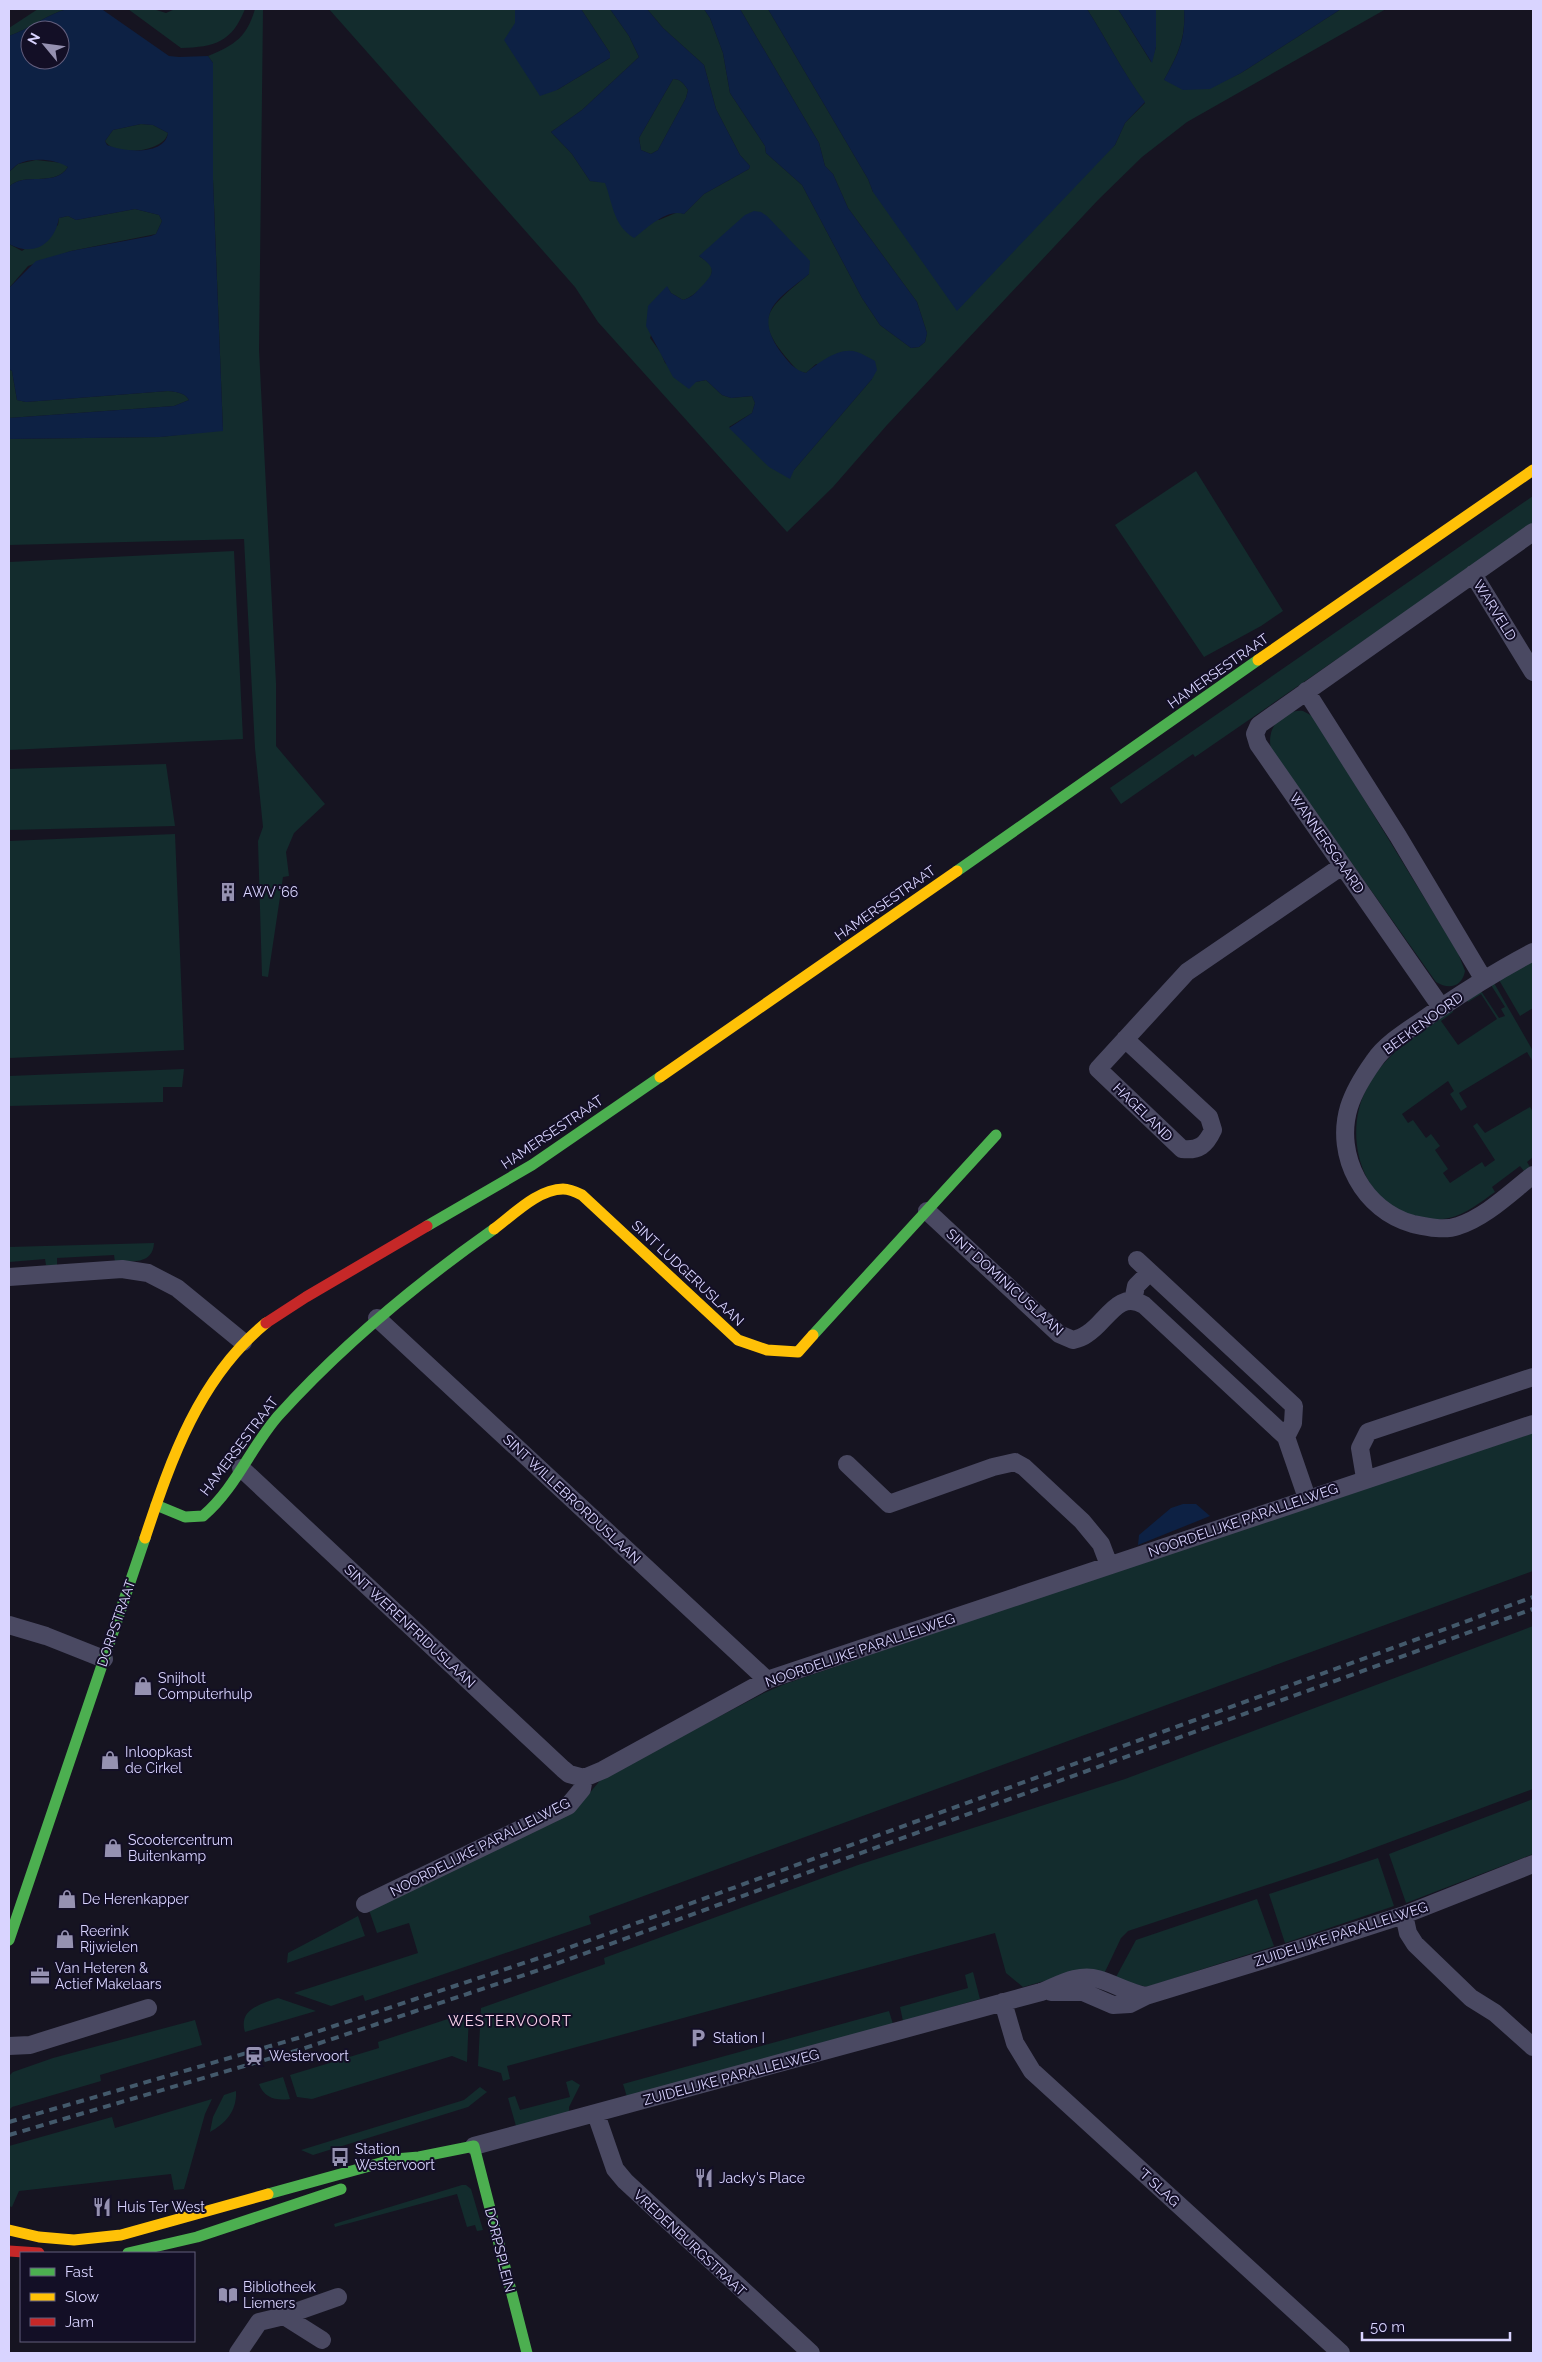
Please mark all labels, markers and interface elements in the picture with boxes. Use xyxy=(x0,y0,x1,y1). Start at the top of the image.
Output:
north arrow xyxy=(20,20,70,70)
text: N xyxy=(24,30,43,47)
street label: WARVELD xyxy=(1470,577,1520,643)
street label: HAMERSESTRAAT xyxy=(1165,630,1272,712)
street label: WANNERSGAARD xyxy=(1286,790,1368,896)
street label: HAMERSESTRAAT xyxy=(832,862,939,944)
building icon: AWV '66 xyxy=(217,881,239,903)
place label: AWV '66 xyxy=(243,884,298,900)
street label: BEEKENOORD xyxy=(1380,989,1466,1057)
street label: HAGELAND xyxy=(1110,1080,1176,1144)
street label: HAMERSESTRAAT xyxy=(498,1092,606,1172)
street label: SINT LUDGERUSLAAN xyxy=(629,1217,747,1329)
street label: SINT DOMINICUSLAAN xyxy=(943,1225,1067,1339)
street label: HAMERSESTRAAT xyxy=(197,1393,282,1498)
street label: SINT WILLEBRORDUSLAAN xyxy=(500,1431,644,1567)
street label: NOORDELIJKE PARALLELWEG xyxy=(1146,1480,1340,1560)
street label: SINT WERENFRIDUSLAAN xyxy=(341,1561,479,1691)
street label: DORPSTRAAT xyxy=(94,1577,139,1669)
street label: NOORDELIJKE PARALLELWEG xyxy=(763,1610,957,1690)
place label: Snijholt Computerhulp xyxy=(158,1670,253,1702)
shop icon: Snijholt Computerhulp xyxy=(132,1675,154,1697)
place label: Inloopkast de Cirkel xyxy=(125,1744,193,1776)
shop icon: Inloopkast de Cirkel xyxy=(99,1749,121,1771)
street label: NOORDELIJKE PARALLELWEG xyxy=(387,1795,573,1899)
place label: Scootercentrum Buitenkamp xyxy=(128,1832,233,1864)
shop icon: Scootercentrum Buitenkamp xyxy=(102,1837,124,1859)
shop icon: De Herenkapper xyxy=(56,1888,78,1910)
place label: De Herenkapper xyxy=(82,1891,189,1907)
street label: ZUIDELIJKE PARALLELWEG xyxy=(1252,1898,1430,1970)
place label: Reerink Rijwielen xyxy=(80,1923,138,1955)
shop icon: Reerink Rijwielen xyxy=(54,1928,76,1950)
place label: Van Heteren & Actief Makelaars xyxy=(55,1960,162,1992)
office icon: Van Heteren & Actief Makelaars xyxy=(29,1965,51,1987)
district label: WESTERVOORT xyxy=(448,2012,572,2030)
parking icon: Station I xyxy=(687,2027,709,2049)
place label: Station I xyxy=(713,2030,765,2046)
station icon: Westervoort xyxy=(243,2045,265,2067)
street label: ZUIDELIJKE PARALLELWEG xyxy=(641,2046,821,2108)
place label: Westervoort xyxy=(269,2048,349,2064)
place label: Station Westervoort xyxy=(355,2141,435,2173)
bus stop icon: Station Westervoort xyxy=(329,2146,351,2168)
street label: 'T SLAG xyxy=(1135,2164,1183,2210)
restaurant icon: Jacky's Place xyxy=(693,2167,715,2189)
place label: Jacky's Place xyxy=(719,2170,805,2186)
street label: VREDENBURGSTRAAT xyxy=(630,2187,750,2300)
restaurant icon: Huis Ter West xyxy=(91,2196,113,2218)
place label: Huis Ter West xyxy=(117,2199,205,2215)
street label: DORPSPLEIN xyxy=(482,2206,518,2294)
legend xyxy=(20,2252,195,2342)
text: Fast xyxy=(65,2263,93,2281)
place label: Bibliotheek Liemers xyxy=(243,2279,316,2311)
library icon: Bibliotheek Liemers xyxy=(217,2284,239,2306)
text: Slow xyxy=(65,2288,99,2306)
scale bar xyxy=(1362,2310,1510,2342)
text: Jam xyxy=(65,2313,94,2331)
text: 50 m xyxy=(1370,2318,1405,2336)

